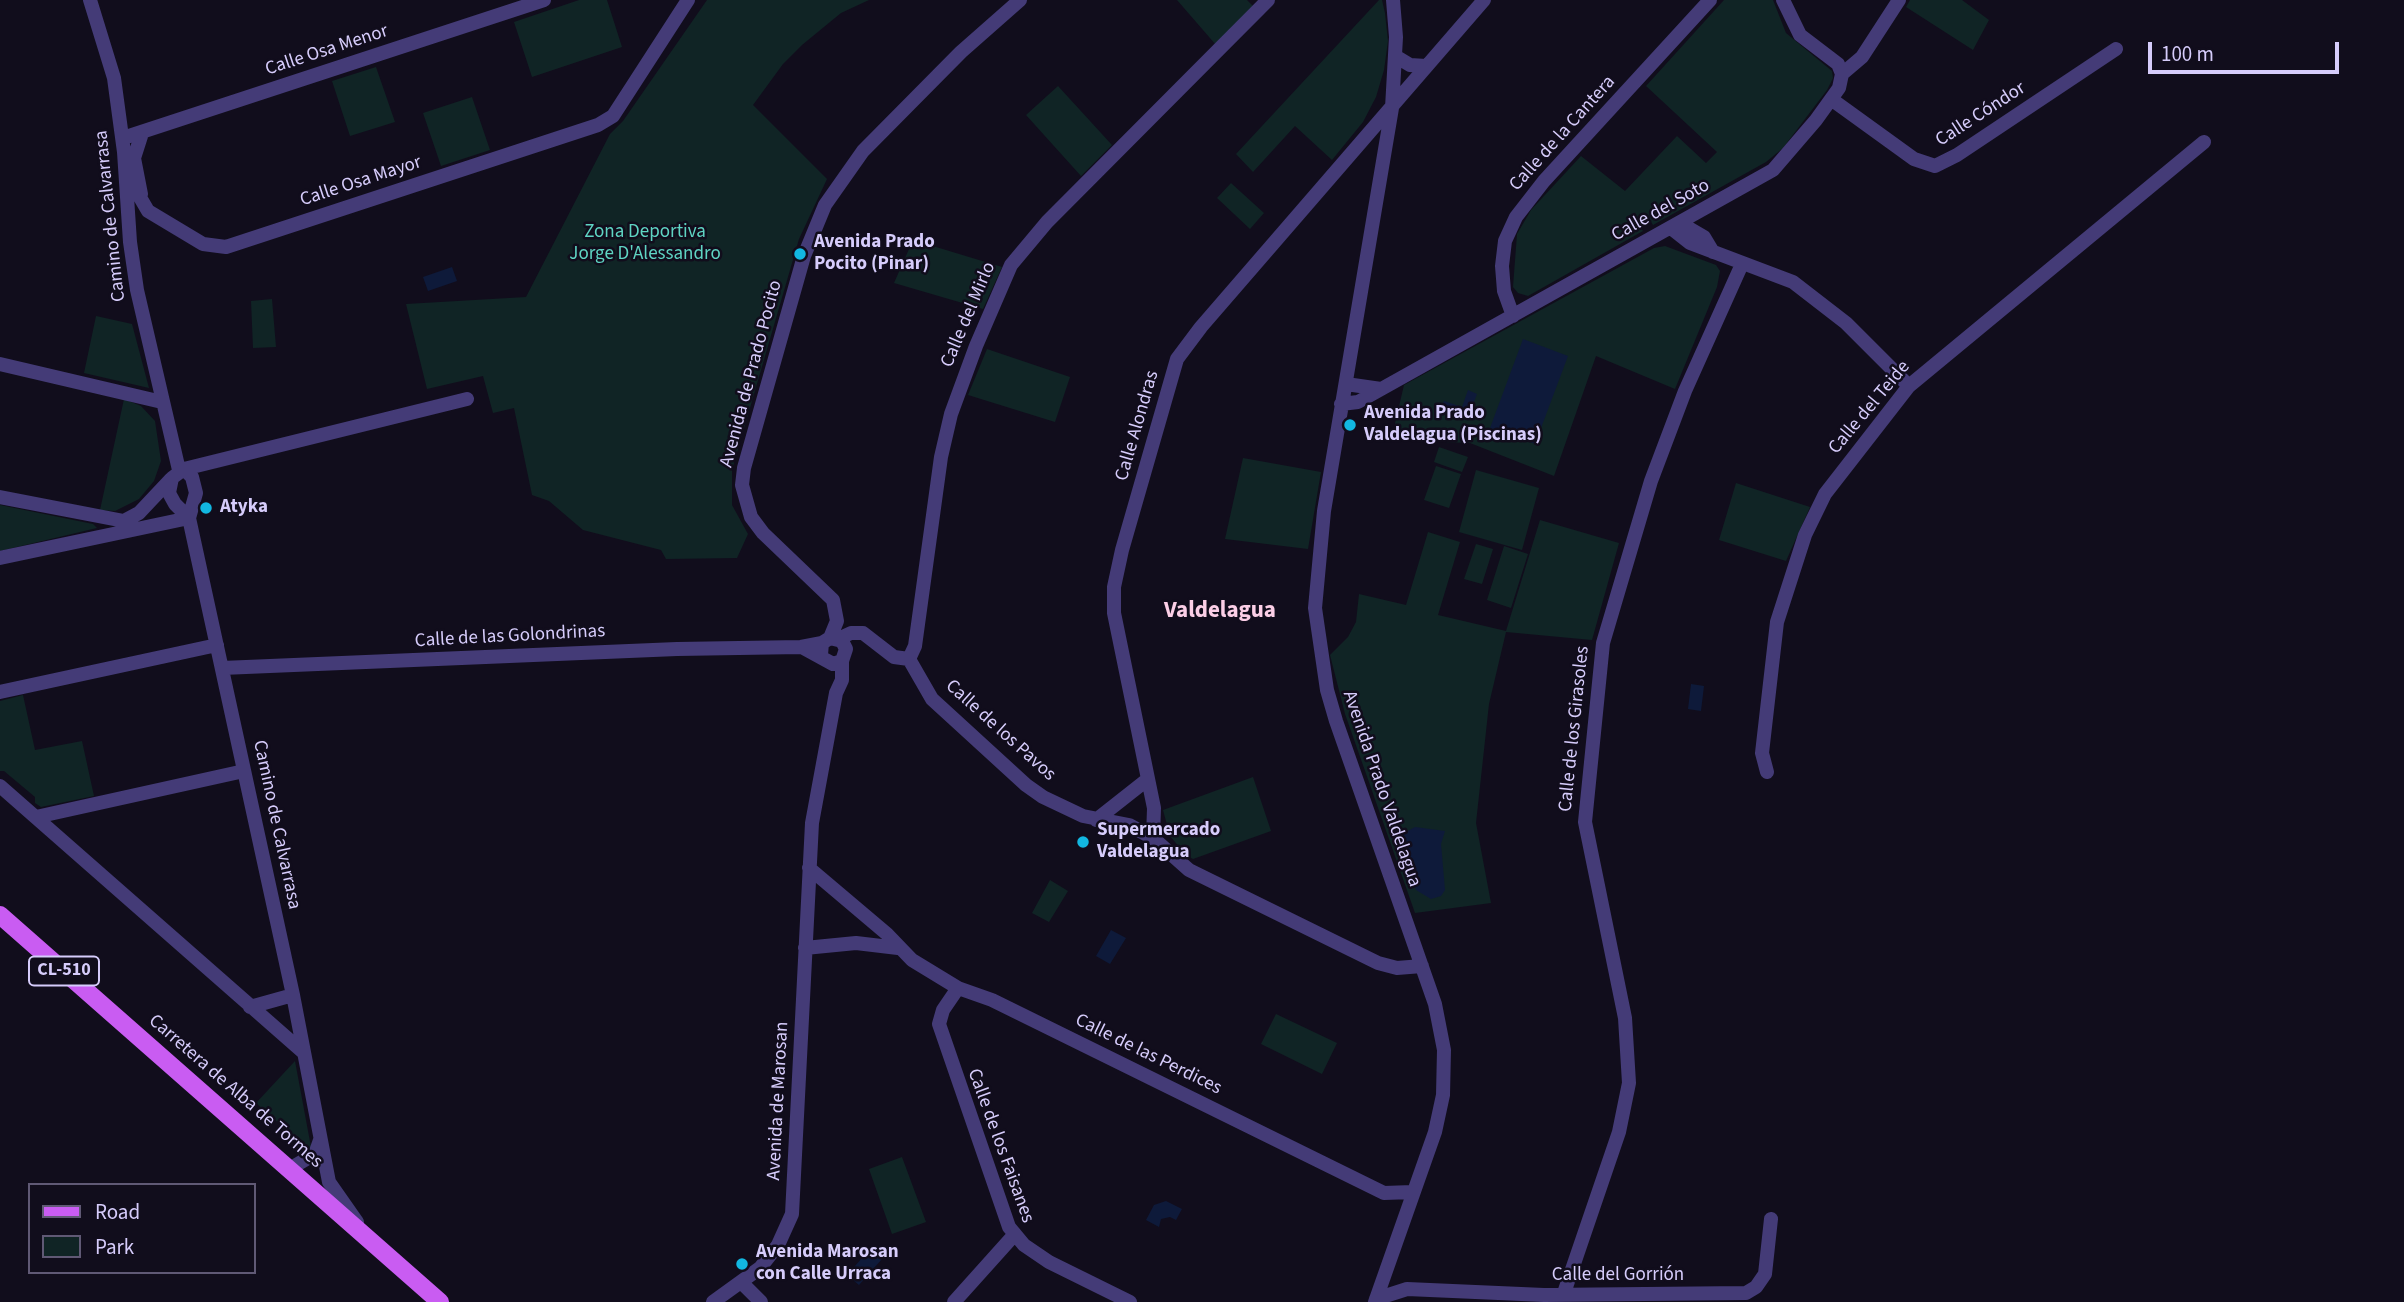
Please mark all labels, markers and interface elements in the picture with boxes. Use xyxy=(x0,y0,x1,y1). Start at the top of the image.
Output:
street label: Calle Osa Menor xyxy=(263,20,391,82)
scale bar xyxy=(2152,28,2343,72)
text: 100 m xyxy=(2161,39,2214,69)
street label: Calle de la Cantera xyxy=(1505,72,1621,196)
street label: Calle Cóndor xyxy=(1932,78,2030,152)
street label: Camino de Calvarrasa xyxy=(91,129,131,303)
street label: Calle Osa Mayor xyxy=(297,152,425,212)
street label: Calle del Soto xyxy=(1608,175,1714,247)
park label: Zona Deportiva Jorge D'Alessandro xyxy=(569,222,721,266)
place label: Avenida Prado Pocito (Pinar) xyxy=(814,232,935,276)
marker: Avenida Prado Pocito (Pinar) xyxy=(792,246,808,262)
street label: Calle del Mirlo xyxy=(937,259,1001,371)
street label: Avenida de Prado Pocito xyxy=(716,278,788,470)
street label: Calle del Teide xyxy=(1824,357,1916,459)
street label: Calle Alondras xyxy=(1111,368,1165,484)
place label: Avenida Prado Valdelagua (Piscinas) xyxy=(1364,403,1542,447)
marker: Avenida Prado Valdelagua (Piscinas) xyxy=(1342,417,1358,433)
place label: Atyka xyxy=(220,497,268,519)
marker: Atyka xyxy=(198,500,214,516)
district label: Valdelagua xyxy=(1164,598,1276,626)
street label: Calle de las Golondrinas xyxy=(414,621,606,653)
street label: Calle de los Girasoles xyxy=(1555,645,1595,813)
street label: Calle de los Pavos xyxy=(940,676,1060,786)
street label: Avenida Prado Valdelagua xyxy=(1337,688,1425,890)
street label: Camino de Calvarrasa xyxy=(247,738,305,912)
place label: Supermercado Valdelagua xyxy=(1097,820,1220,864)
marker: Supermercado Valdelagua xyxy=(1075,834,1091,850)
road number: CL-510 xyxy=(29,956,99,986)
street label: Carretera de Alba de Tormes xyxy=(143,1010,327,1174)
street label: Calle de las Perdices xyxy=(1071,1010,1225,1100)
street label: Avenida de Marosan xyxy=(763,1021,795,1181)
street label: Calle de los Faisanes xyxy=(962,1066,1038,1226)
legend xyxy=(28,1183,256,1274)
text: Road xyxy=(95,1197,140,1227)
text: Park xyxy=(95,1232,134,1262)
place label: Avenida Marosan con Calle Urraca xyxy=(756,1242,899,1286)
marker: Avenida Marosan con Calle Urraca xyxy=(734,1256,750,1272)
street label: Calle del Gorrión xyxy=(1552,1265,1684,1287)

